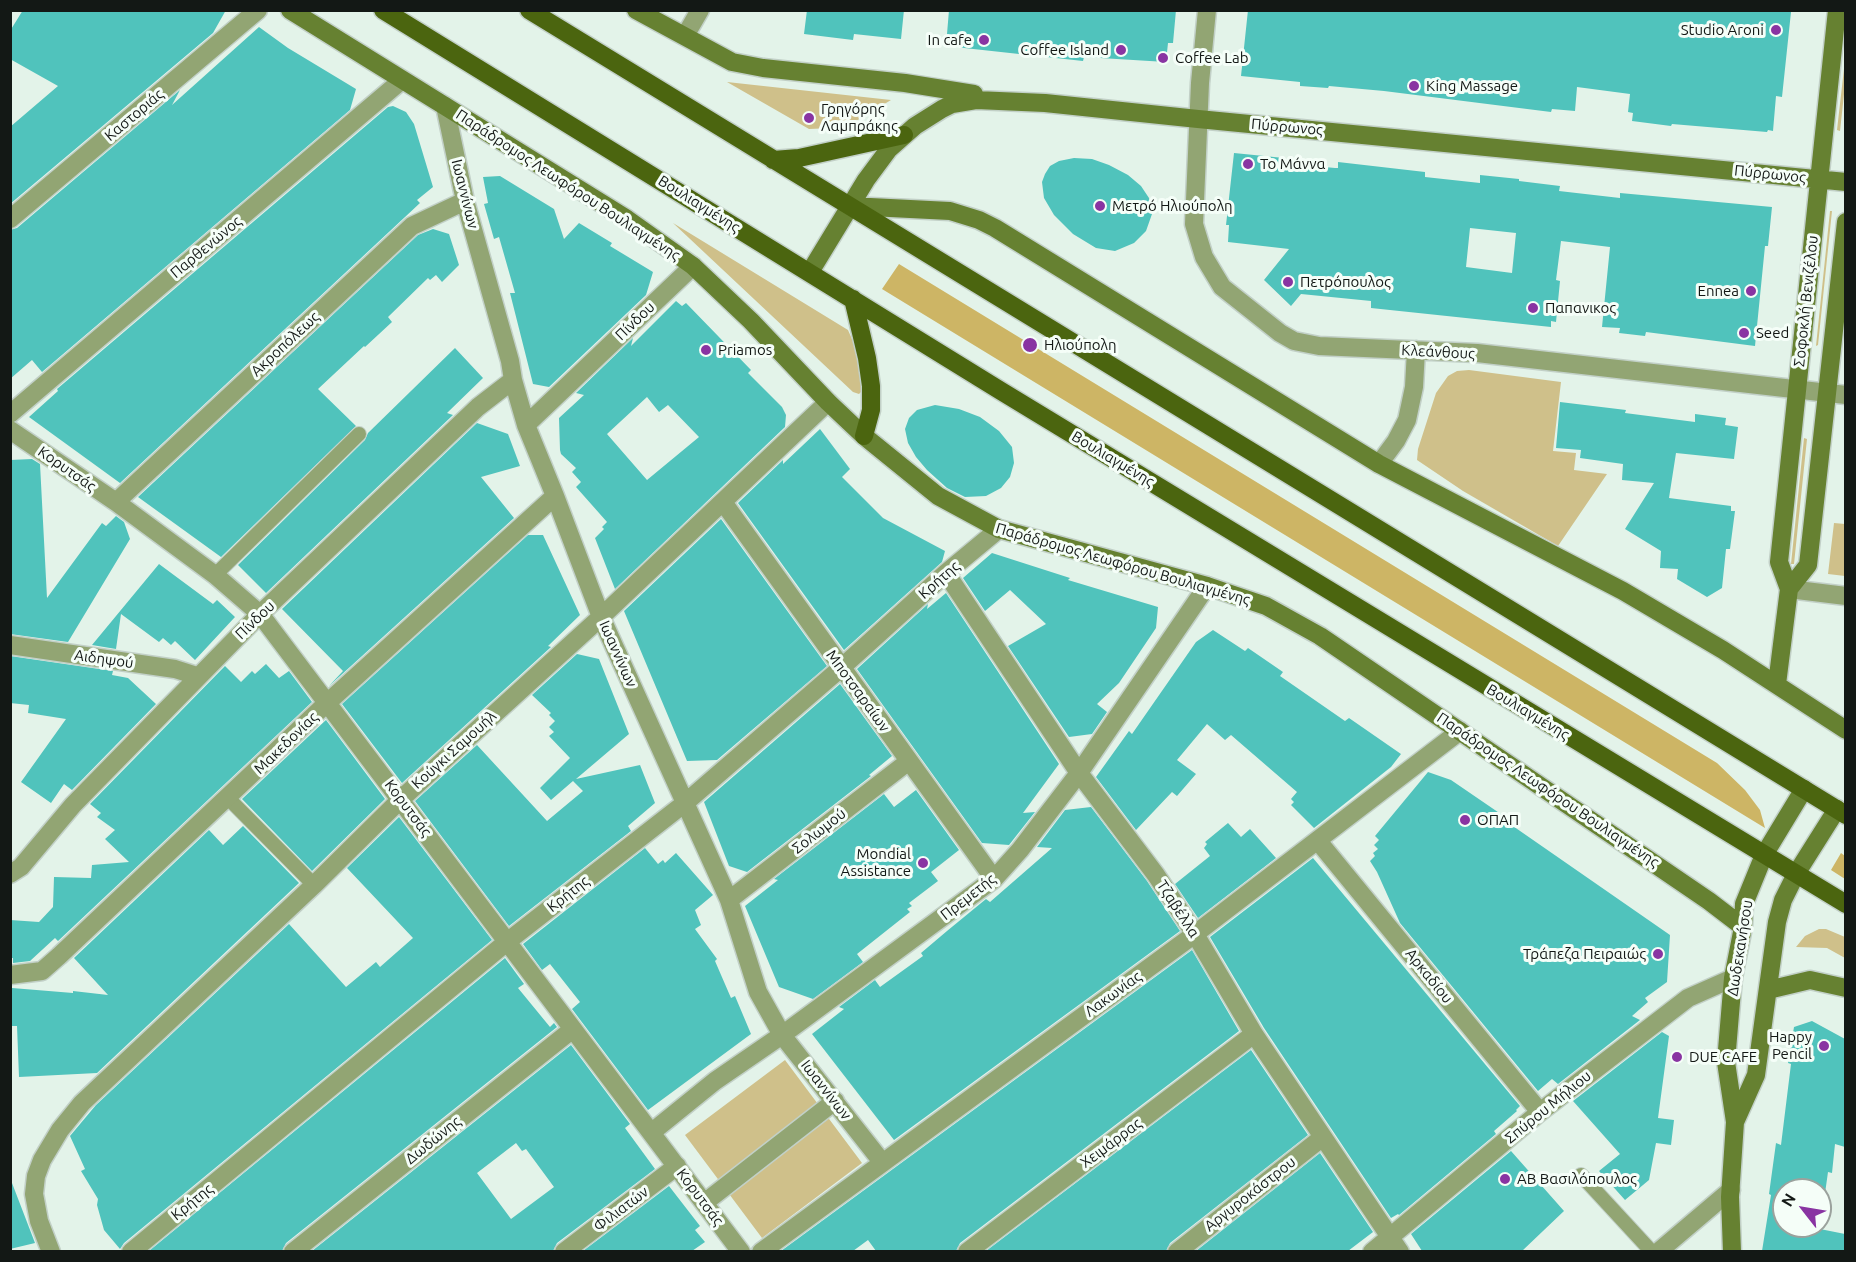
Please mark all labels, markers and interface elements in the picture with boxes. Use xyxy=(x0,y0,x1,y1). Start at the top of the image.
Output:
place label: Studio Aroni xyxy=(1681,21,1764,39)
marker: Studio Aroni xyxy=(1769,23,1783,37)
place label: In cafe xyxy=(928,31,972,49)
marker: In cafe xyxy=(977,33,991,47)
place label: Coffee Island xyxy=(1020,41,1109,59)
marker: Coffee Island xyxy=(1114,43,1128,57)
place label: Coffee Lab xyxy=(1175,49,1248,67)
marker: Coffee Lab xyxy=(1156,51,1170,65)
place label: King Massage xyxy=(1426,77,1518,95)
marker: King Massage xyxy=(1407,79,1421,93)
street label: Καστοριάς xyxy=(101,85,167,145)
place label: Γρηγόρης Λαμπράκης xyxy=(821,100,898,135)
street label: Παράδρομος Λεωφόρου Βουλιαγμένης xyxy=(452,106,684,264)
marker: Γρηγόρης Λαμπράκης xyxy=(802,111,816,125)
street label: Πύρρωνος xyxy=(1250,115,1324,139)
place label: Το Μάννα xyxy=(1260,155,1326,173)
street label: Ιωαννίνων xyxy=(448,157,482,231)
marker: Το Μάννα xyxy=(1241,157,1255,171)
street label: Πύρρωνος xyxy=(1733,161,1807,187)
street label: Βουλιαγμένης xyxy=(655,172,743,236)
place label: Μετρό Ηλιούπολη xyxy=(1112,197,1233,215)
marker: Μετρό Ηλιούπολη xyxy=(1093,199,1107,213)
street label: Παρθενώνος xyxy=(167,212,245,282)
street label: Σοφοκλή Βενιζέλου xyxy=(1790,234,1822,368)
place label: Πετρόπουλος xyxy=(1300,273,1391,291)
marker: Πετρόπουλος xyxy=(1281,275,1295,289)
place label: Ennea xyxy=(1697,282,1739,300)
marker: Ennea xyxy=(1744,284,1758,298)
street label: Πίνδου xyxy=(612,298,658,344)
place label: Παπανικος xyxy=(1545,299,1616,317)
marker: Παπανικος xyxy=(1526,301,1540,315)
street label: Ακροπόλεως xyxy=(247,308,323,380)
place label: Seed xyxy=(1756,324,1789,342)
marker: Seed xyxy=(1737,326,1751,340)
marker: Ηλιούπολη xyxy=(1021,336,1039,354)
place label: Ηλιούπολη xyxy=(1044,336,1117,354)
place label: Priamos xyxy=(718,341,772,359)
street label: Κλεάνθους xyxy=(1401,341,1475,363)
marker: Priamos xyxy=(699,343,713,357)
street label: Βουλιαγμένης xyxy=(1068,427,1158,491)
street label: Κορυτσάς xyxy=(35,443,99,495)
street label: Παράδρομος Λεωφόρου Βουλιαγμένης xyxy=(994,519,1252,609)
street label: Κρήτης xyxy=(915,557,963,603)
street label: Πίνδου xyxy=(232,597,278,643)
street label: Ιωαννίνων xyxy=(595,618,641,690)
street label: Αιδηψού xyxy=(73,646,135,672)
street label: Μποτσαραίων xyxy=(822,647,894,735)
street label: Βουλιαγμένης xyxy=(1483,680,1573,744)
street label: Κούγκι Σαμουήλ xyxy=(408,707,500,793)
street label: Μακεδονίας xyxy=(250,708,322,778)
street label: Παράδρομος Λεωφόρου Βουλιαγμένης xyxy=(1434,709,1662,871)
street label: Κορυτσάς xyxy=(381,776,435,840)
street label: Σολωμού xyxy=(789,805,849,857)
place label: ΟΠΑΠ xyxy=(1477,811,1519,829)
marker: ΟΠΑΠ xyxy=(1458,813,1472,827)
place label: Mondial Assistance xyxy=(841,845,911,880)
marker: Mondial Assistance xyxy=(916,856,930,870)
street label: Πρεμετής xyxy=(937,870,999,924)
street label: Κρήτης xyxy=(543,872,593,916)
street label: Τζαβέλλα xyxy=(1153,877,1203,941)
street label: Δωδεκανήσου xyxy=(1724,899,1756,997)
street label: Αρκαδίου xyxy=(1402,945,1456,1007)
place label: Τράπεζα Πειραιώς xyxy=(1523,945,1646,963)
marker: Τράπεζα Πειραιώς xyxy=(1651,947,1665,961)
street label: Λακωνίας xyxy=(1081,967,1145,1021)
place label: Happy Pencil xyxy=(1769,1028,1812,1063)
marker: Happy Pencil xyxy=(1817,1039,1831,1053)
place label: DUΕ CAFE xyxy=(1689,1048,1757,1066)
marker: DUΕ CAFE xyxy=(1670,1050,1684,1064)
street label: Ιωαννίνων xyxy=(797,1056,855,1124)
street label: Σπύρου Μήλιου xyxy=(1501,1067,1595,1147)
street label: Δωδώνης xyxy=(402,1112,464,1168)
street label: Χειμάρρας xyxy=(1077,1114,1145,1172)
street label: Αργυροκάστρου xyxy=(1201,1153,1299,1235)
street label: Κορυτσάς xyxy=(673,1165,727,1229)
place label: ΑΒ Βασιλόπουλος xyxy=(1517,1170,1637,1188)
marker: ΑΒ Βασιλόπουλος xyxy=(1498,1172,1512,1186)
north arrow xyxy=(1772,1178,1832,1238)
street label: Κρήτης xyxy=(168,1180,216,1224)
street label: Φιλιατών xyxy=(590,1183,652,1235)
text: N xyxy=(1777,1190,1799,1210)

